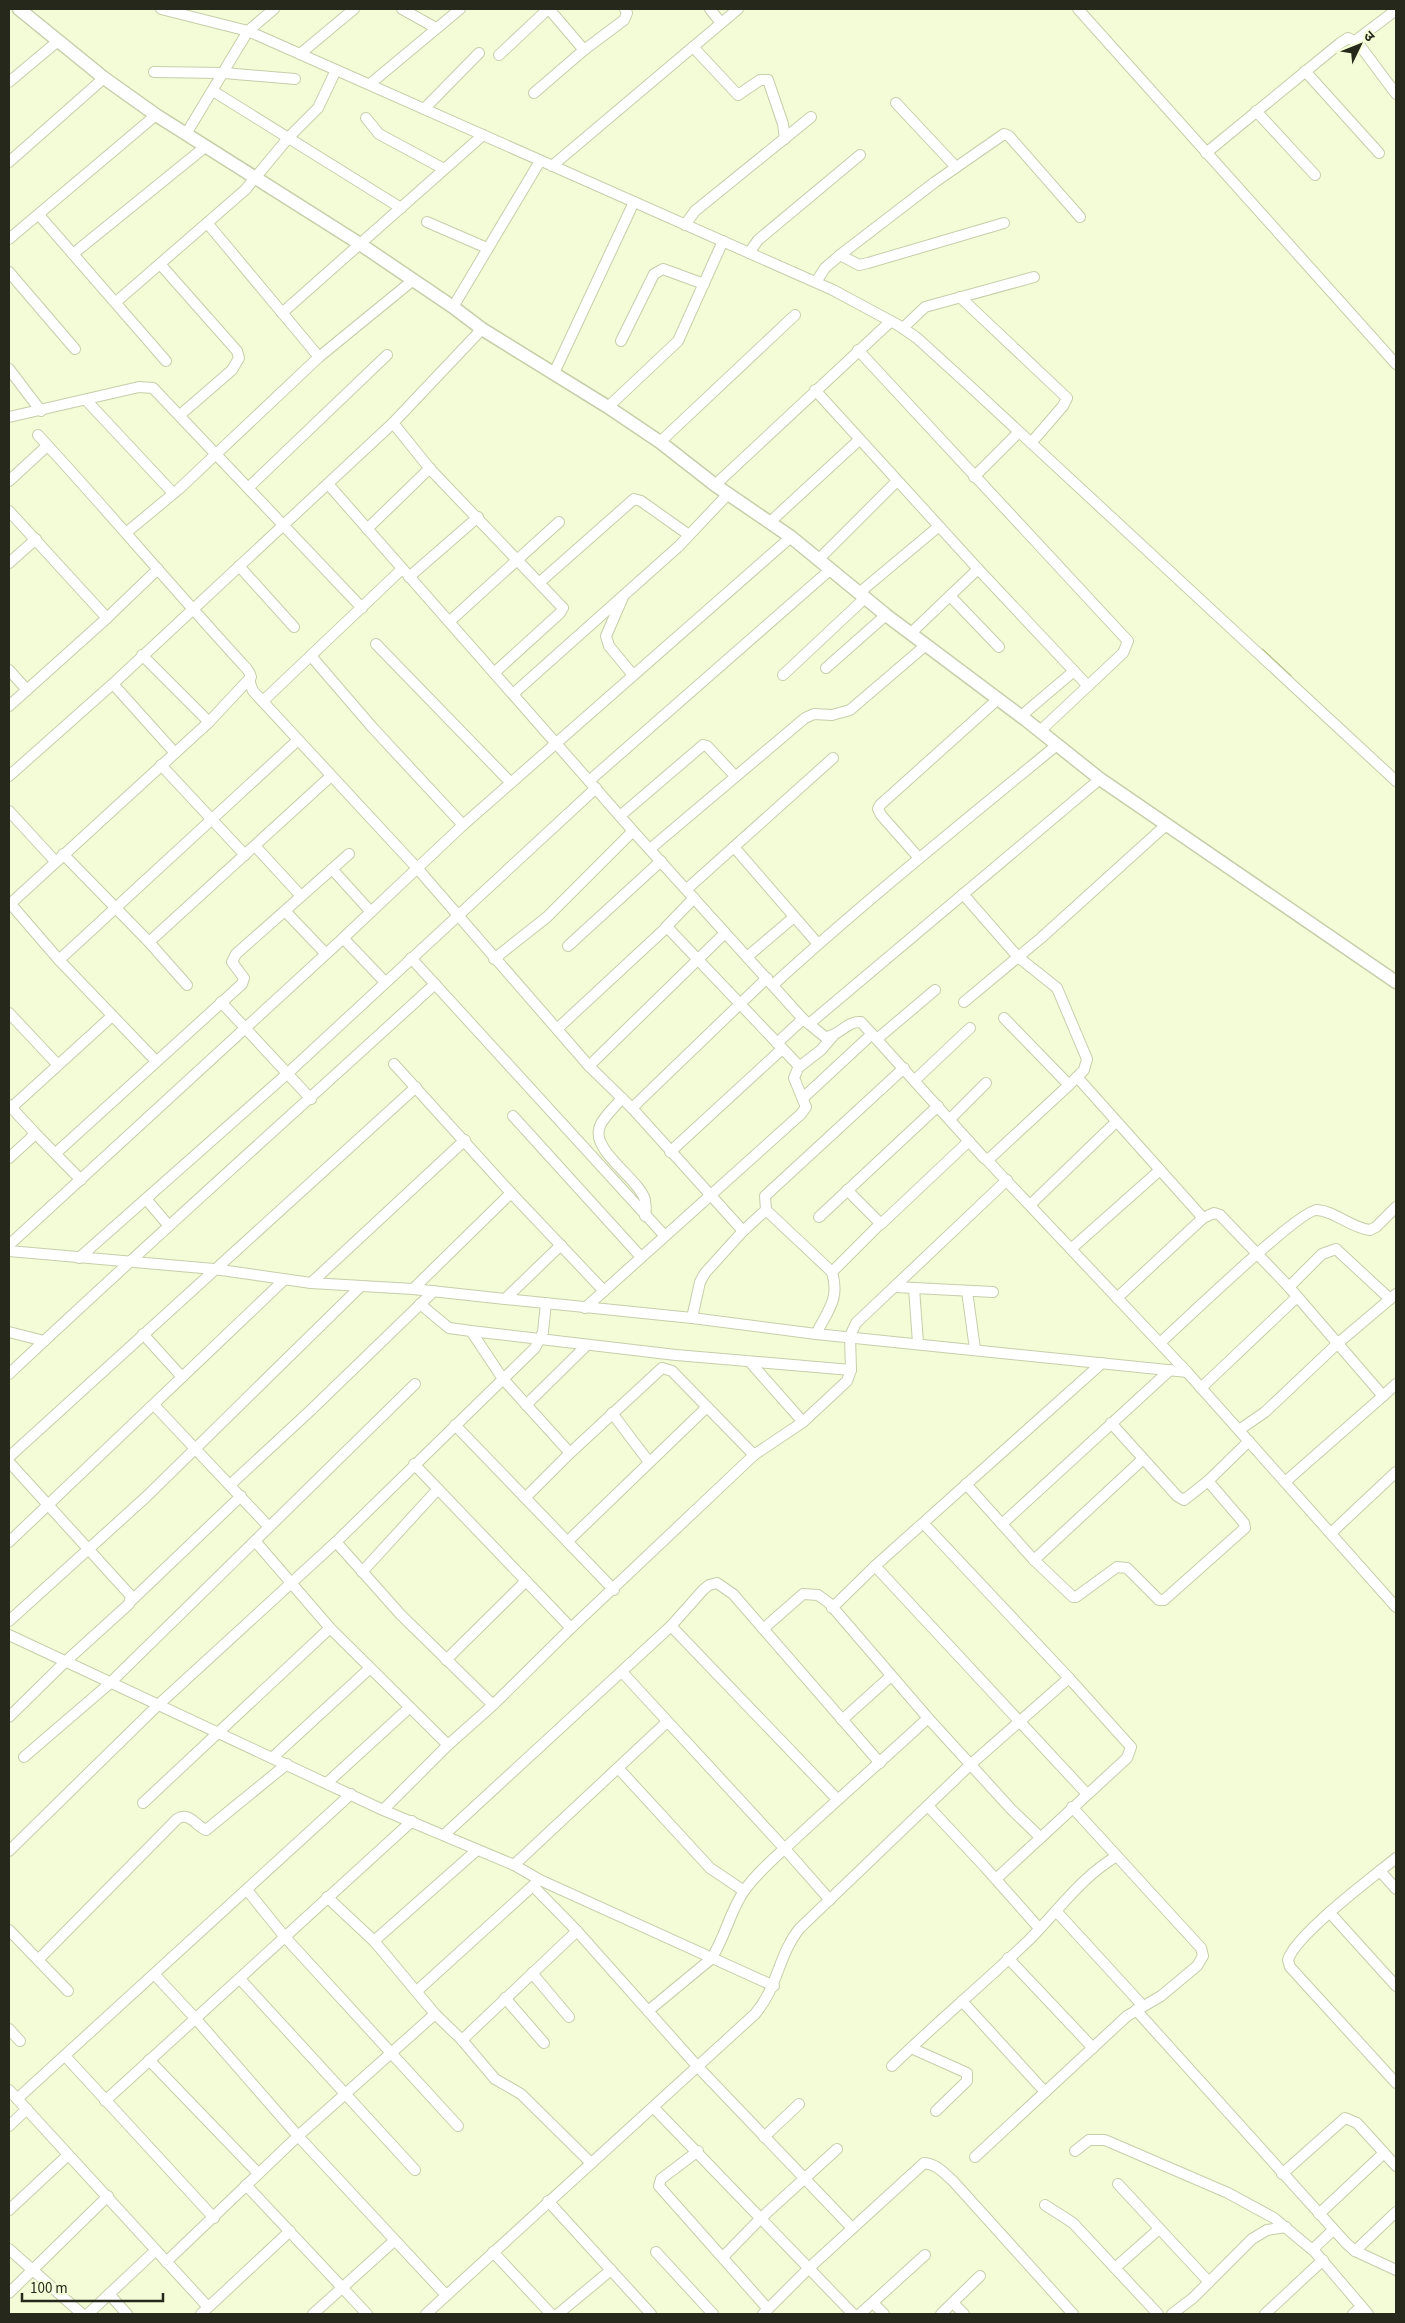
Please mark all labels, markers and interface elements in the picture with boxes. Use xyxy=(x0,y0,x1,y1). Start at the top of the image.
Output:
north arrow xyxy=(1335,20,1385,70)
text: उ xyxy=(1359,27,1379,47)
scale bar xyxy=(22,2270,164,2302)
text: 100 m xyxy=(30,2278,68,2299)

